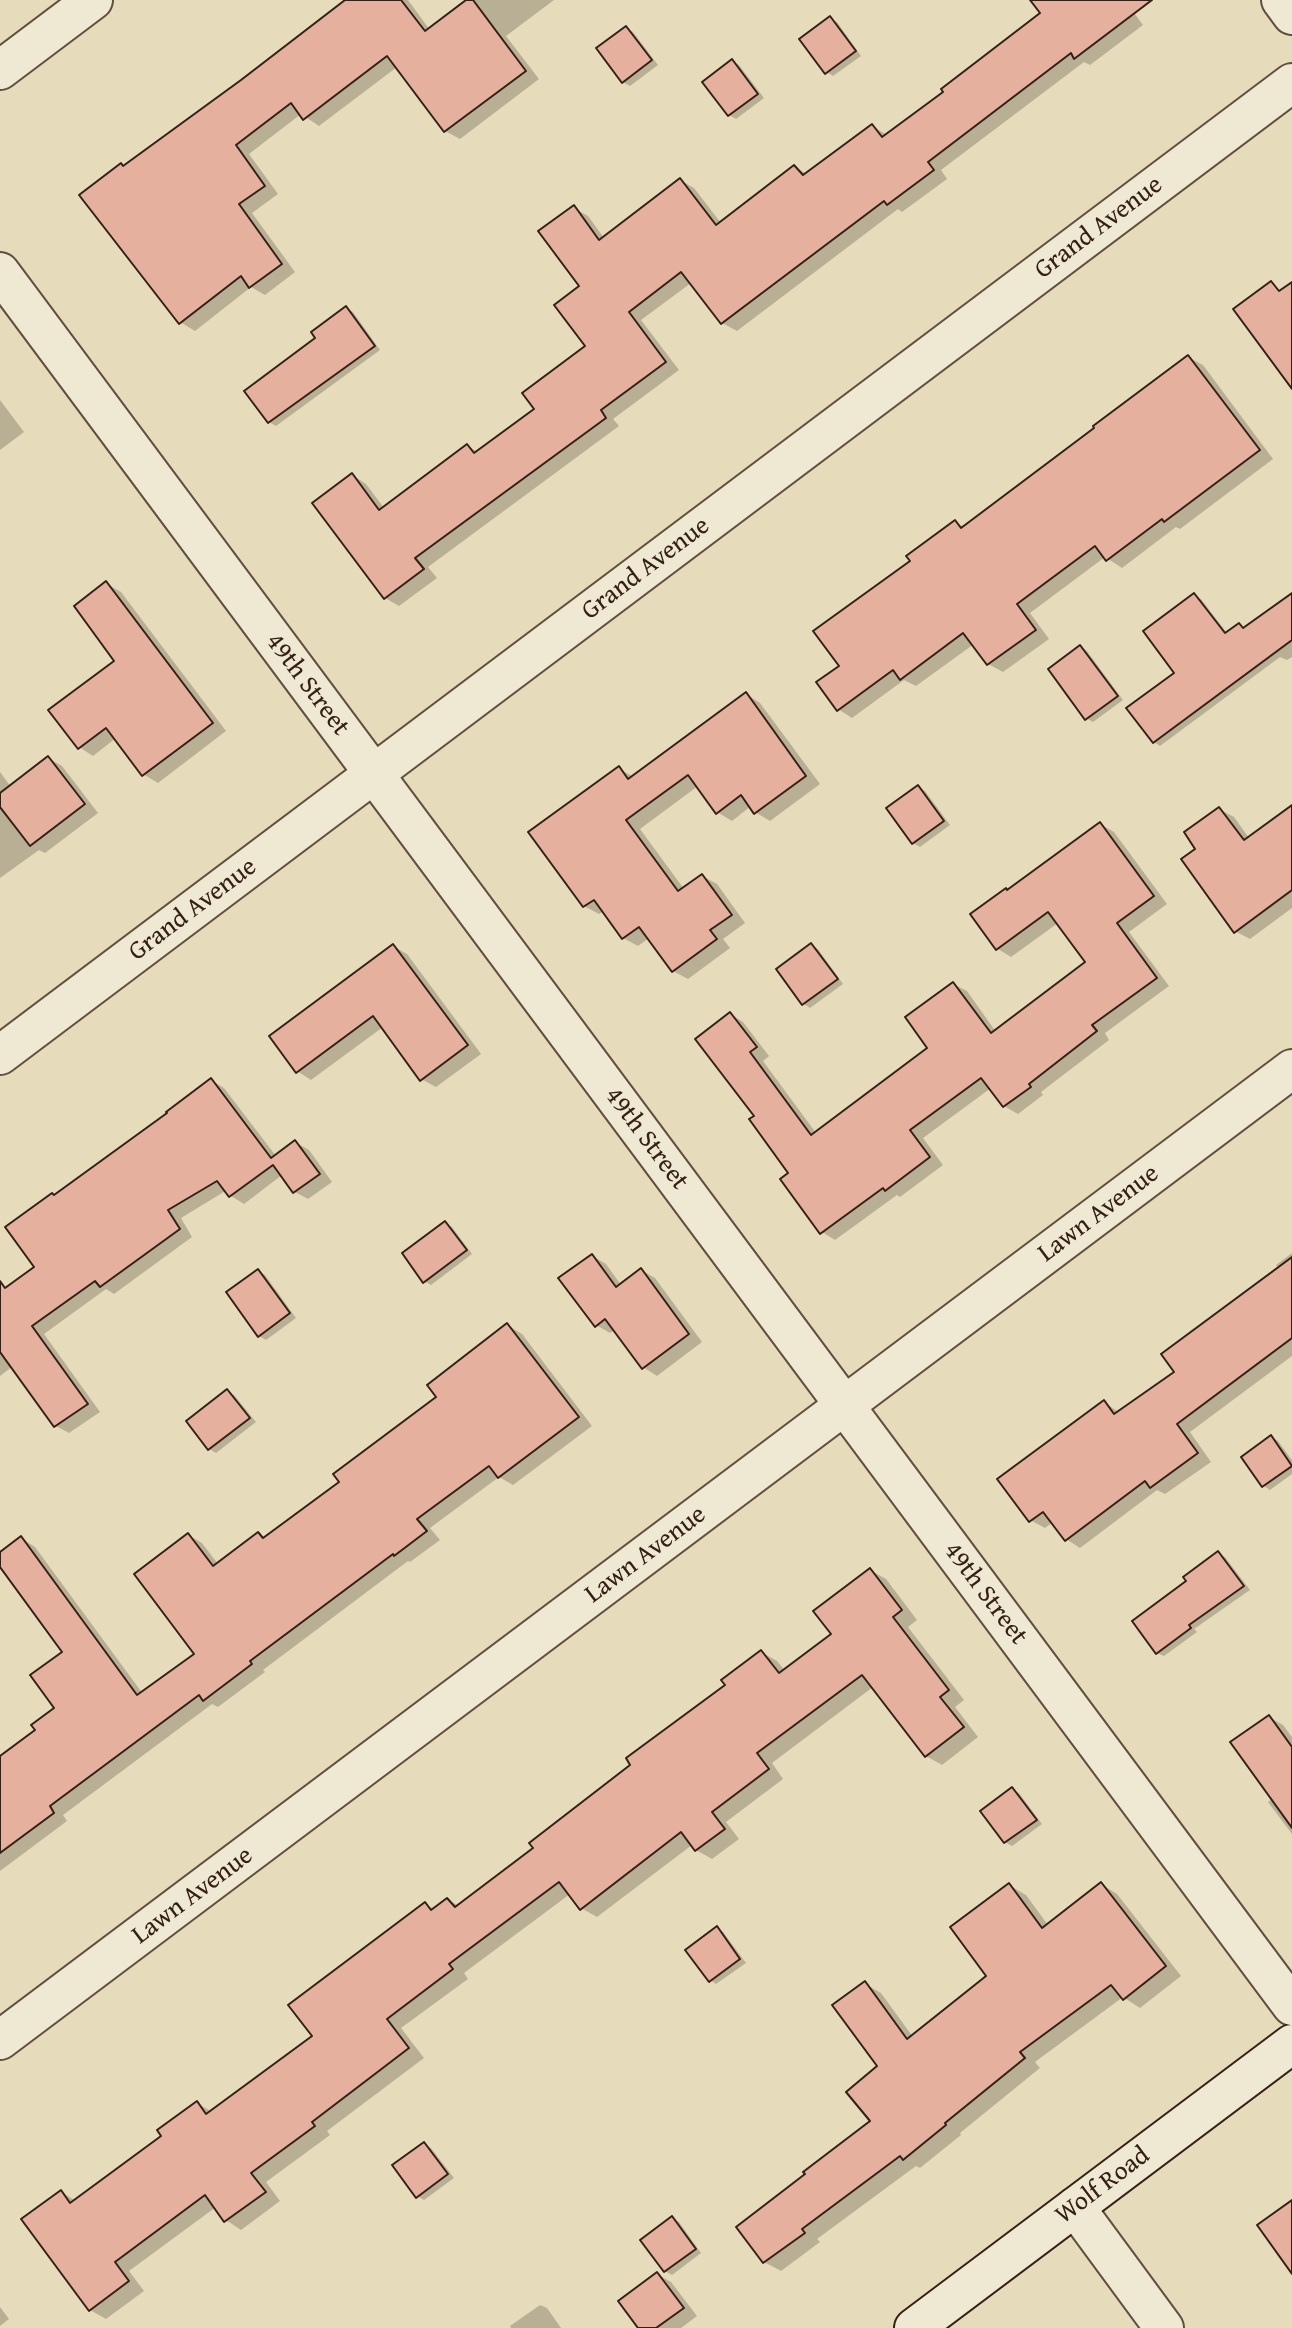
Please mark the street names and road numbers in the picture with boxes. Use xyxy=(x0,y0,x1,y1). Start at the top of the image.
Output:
street label: Grand Avenue xyxy=(1029,170,1169,286)
street label: Grand Avenue xyxy=(576,511,716,627)
street label: 49th Street xyxy=(258,628,356,742)
street label: Grand Avenue xyxy=(123,852,263,968)
street label: 49th Street xyxy=(597,1082,695,1196)
street label: Lawn Avenue xyxy=(1032,1158,1166,1270)
street label: Lawn Avenue xyxy=(579,1499,713,1611)
street label: 49th Street xyxy=(936,1537,1034,1651)
street label: Lawn Avenue xyxy=(126,1840,260,1952)
street label: Wolf Road xyxy=(1050,2140,1156,2232)

